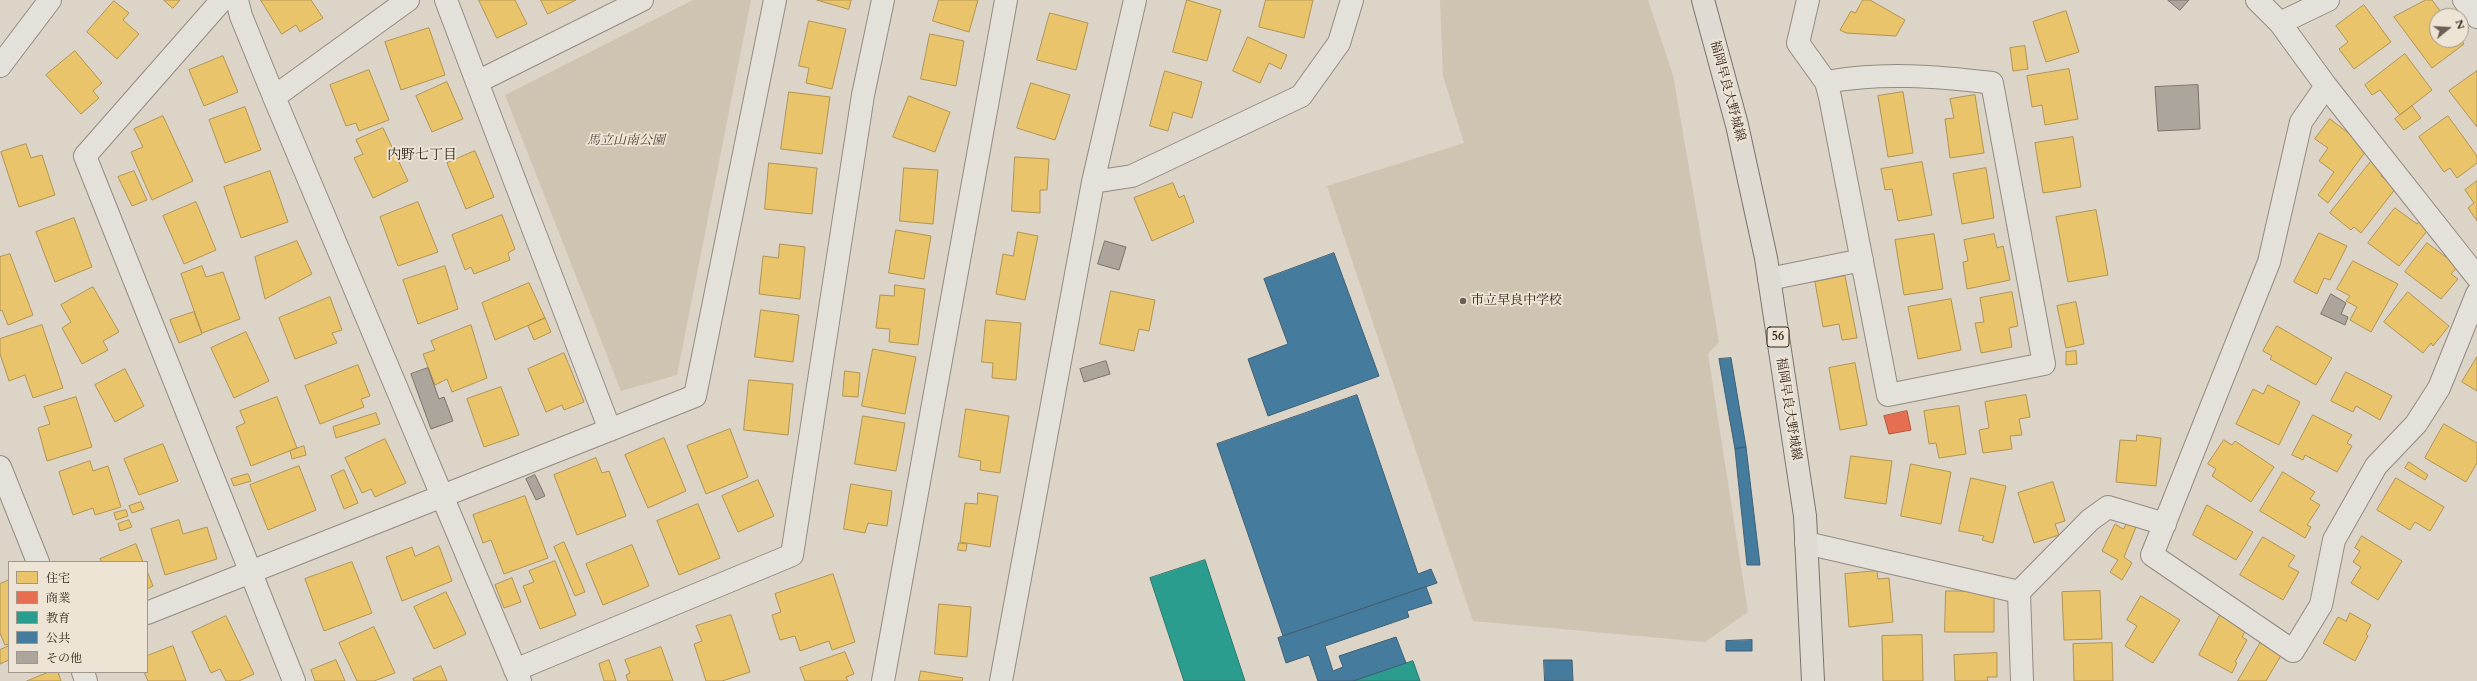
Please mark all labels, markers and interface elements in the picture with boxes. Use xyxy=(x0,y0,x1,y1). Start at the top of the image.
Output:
north arrow xyxy=(2429,8,2469,48)
text: N xyxy=(2451,18,2469,31)
street label: 福岡早良大野城線 xyxy=(1706,39,1748,143)
park label: 馬立山南公園 xyxy=(587,133,665,149)
district label: 内野七丁目 xyxy=(387,148,457,164)
place label: 市立早良中学校 xyxy=(1471,293,1562,309)
marker: 市立早良中学校 xyxy=(1458,296,1468,306)
road number: 56 xyxy=(1767,327,1789,347)
street label: 福岡早良大野城線 xyxy=(1772,356,1804,462)
legend xyxy=(8,561,148,673)
text: 住宅 xyxy=(46,570,70,586)
text: 商業 xyxy=(46,590,70,606)
text: 教育 xyxy=(46,610,70,626)
text: 公共 xyxy=(46,630,70,646)
text: その他 xyxy=(46,650,82,666)

